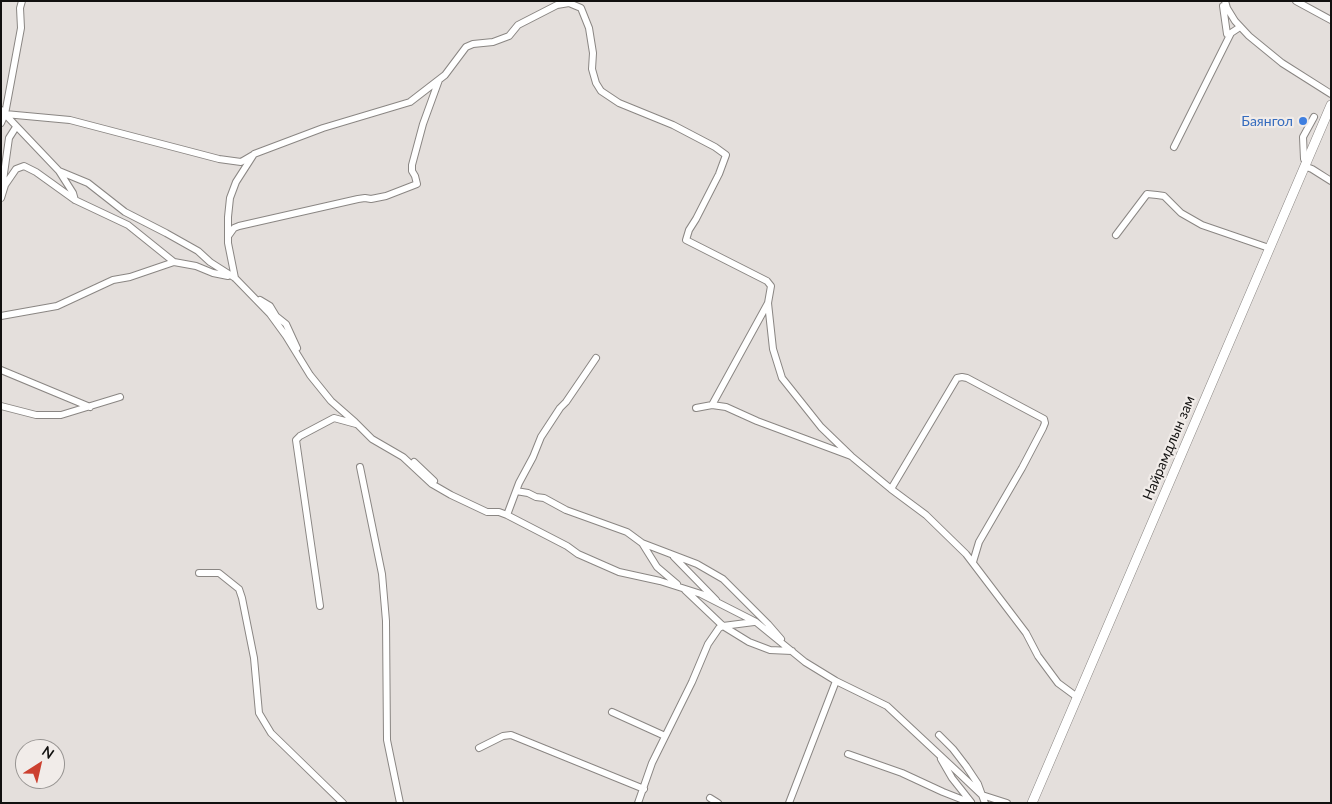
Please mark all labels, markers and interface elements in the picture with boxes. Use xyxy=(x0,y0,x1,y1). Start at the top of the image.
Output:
place label: Баянгол xyxy=(1241,113,1293,129)
marker: Баянгол xyxy=(1297,115,1309,127)
street label: Найрамдлын зам xyxy=(1139,393,1199,503)
north arrow xyxy=(15,739,65,789)
text: N xyxy=(39,742,58,762)

